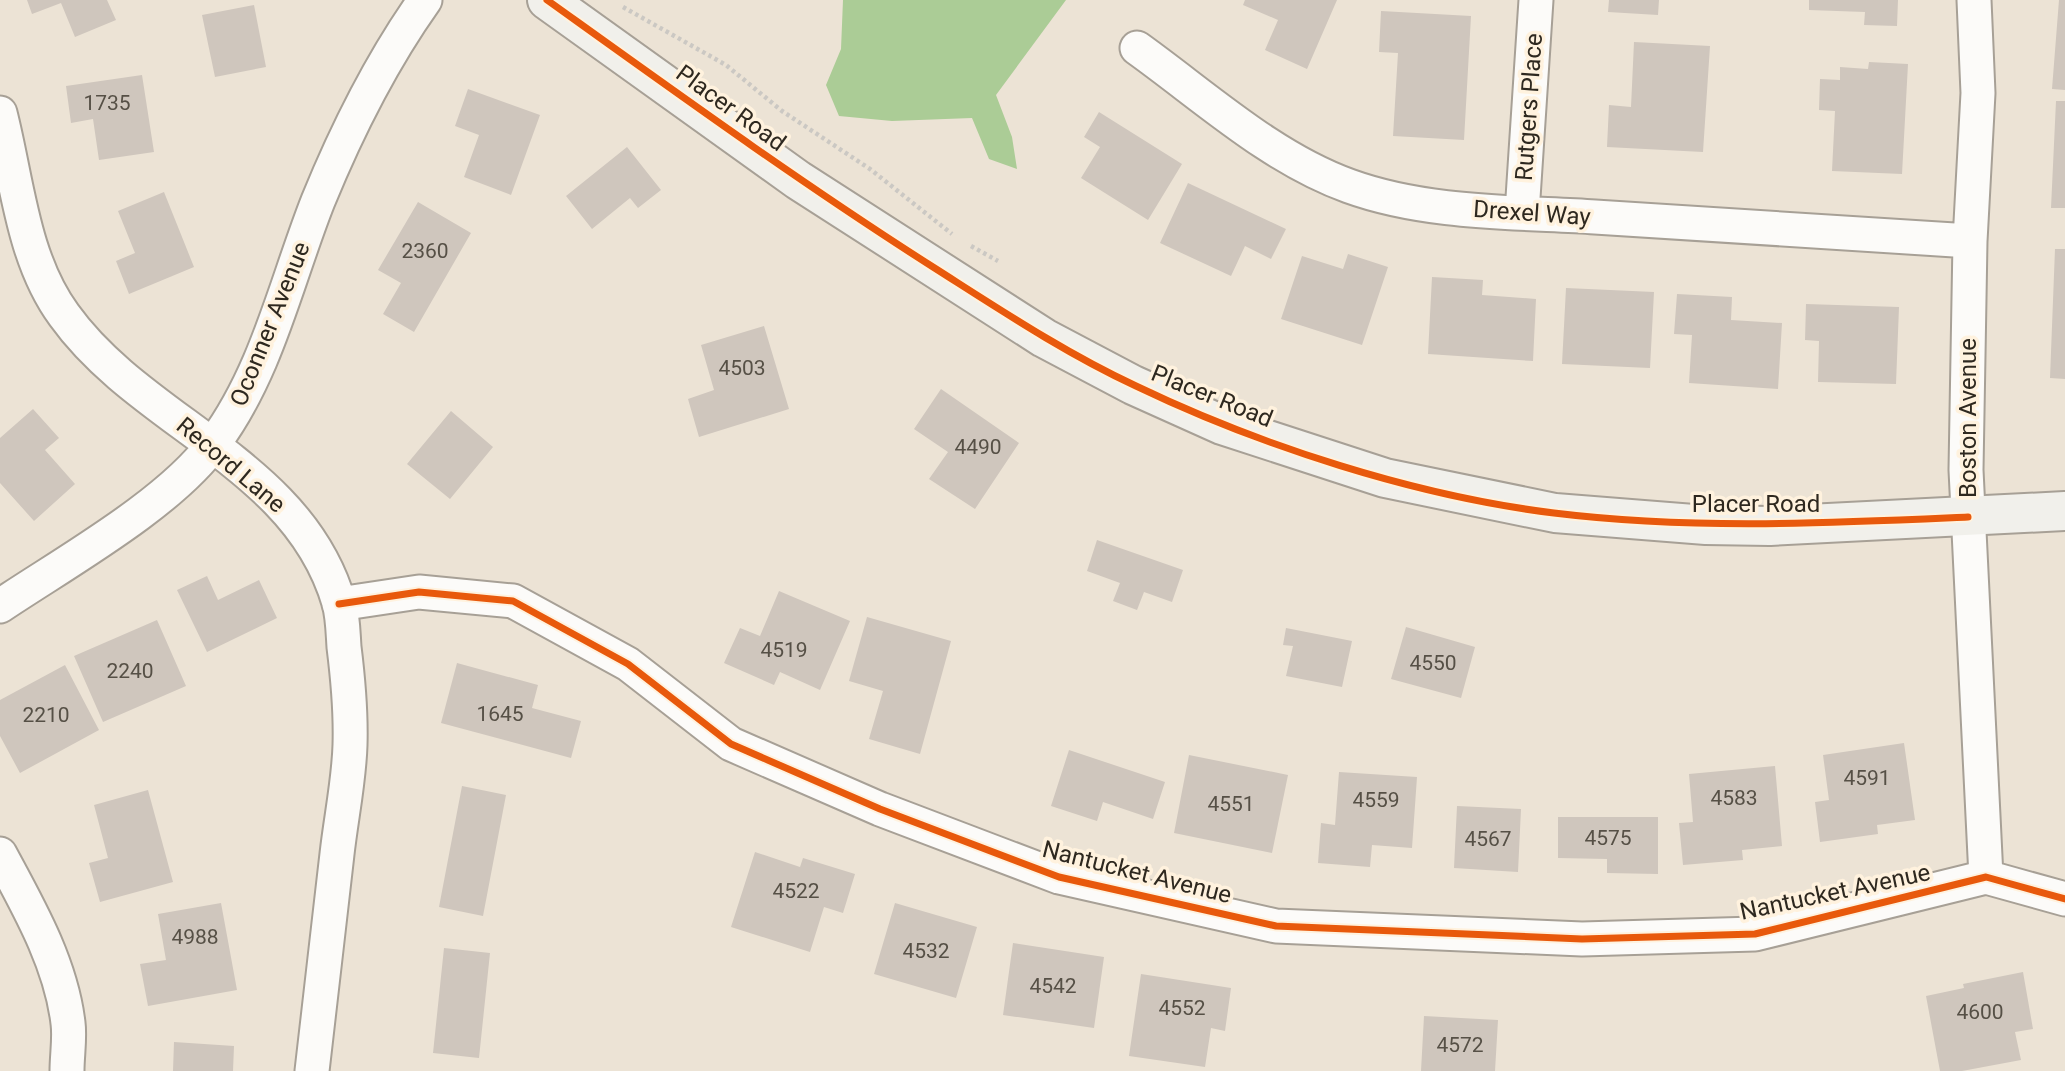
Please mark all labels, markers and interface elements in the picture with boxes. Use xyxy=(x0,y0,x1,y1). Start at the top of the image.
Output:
street label: Rutgers Place xyxy=(1510,32,1548,182)
street label: Placer Road xyxy=(671,59,791,157)
house number: 1735 xyxy=(83,91,131,115)
street label: Drexel Way xyxy=(1472,195,1592,231)
street label: Oconner Avenue xyxy=(224,238,316,410)
house number: 2360 xyxy=(401,239,449,263)
street label: Boston Avenue xyxy=(1954,338,1982,498)
house number: 4503 xyxy=(718,356,766,380)
street label: Placer Road xyxy=(1147,359,1277,433)
street label: Record Lane xyxy=(171,411,291,519)
house number: 4490 xyxy=(954,435,1002,459)
street label: Placer Road xyxy=(1692,490,1820,518)
house number: 4519 xyxy=(760,638,808,662)
house number: 4550 xyxy=(1409,651,1457,675)
house number: 2240 xyxy=(106,659,154,683)
house number: 1645 xyxy=(476,702,524,726)
house number: 2210 xyxy=(22,703,70,727)
house number: 4591 xyxy=(1843,766,1891,790)
house number: 4583 xyxy=(1710,786,1758,810)
house number: 4559 xyxy=(1352,788,1400,812)
house number: 4551 xyxy=(1207,792,1255,816)
house number: 4575 xyxy=(1584,826,1632,850)
house number: 4567 xyxy=(1464,827,1512,851)
street label: Nantucket Avenue xyxy=(1039,835,1235,909)
street label: Nantucket Avenue xyxy=(1737,858,1933,926)
house number: 4522 xyxy=(772,879,820,903)
house number: 4988 xyxy=(171,925,219,949)
house number: 4532 xyxy=(902,939,950,963)
house number: 4542 xyxy=(1029,974,1077,998)
house number: 4552 xyxy=(1158,996,1206,1020)
house number: 4600 xyxy=(1956,1000,2004,1024)
house number: 4572 xyxy=(1436,1033,1484,1057)

